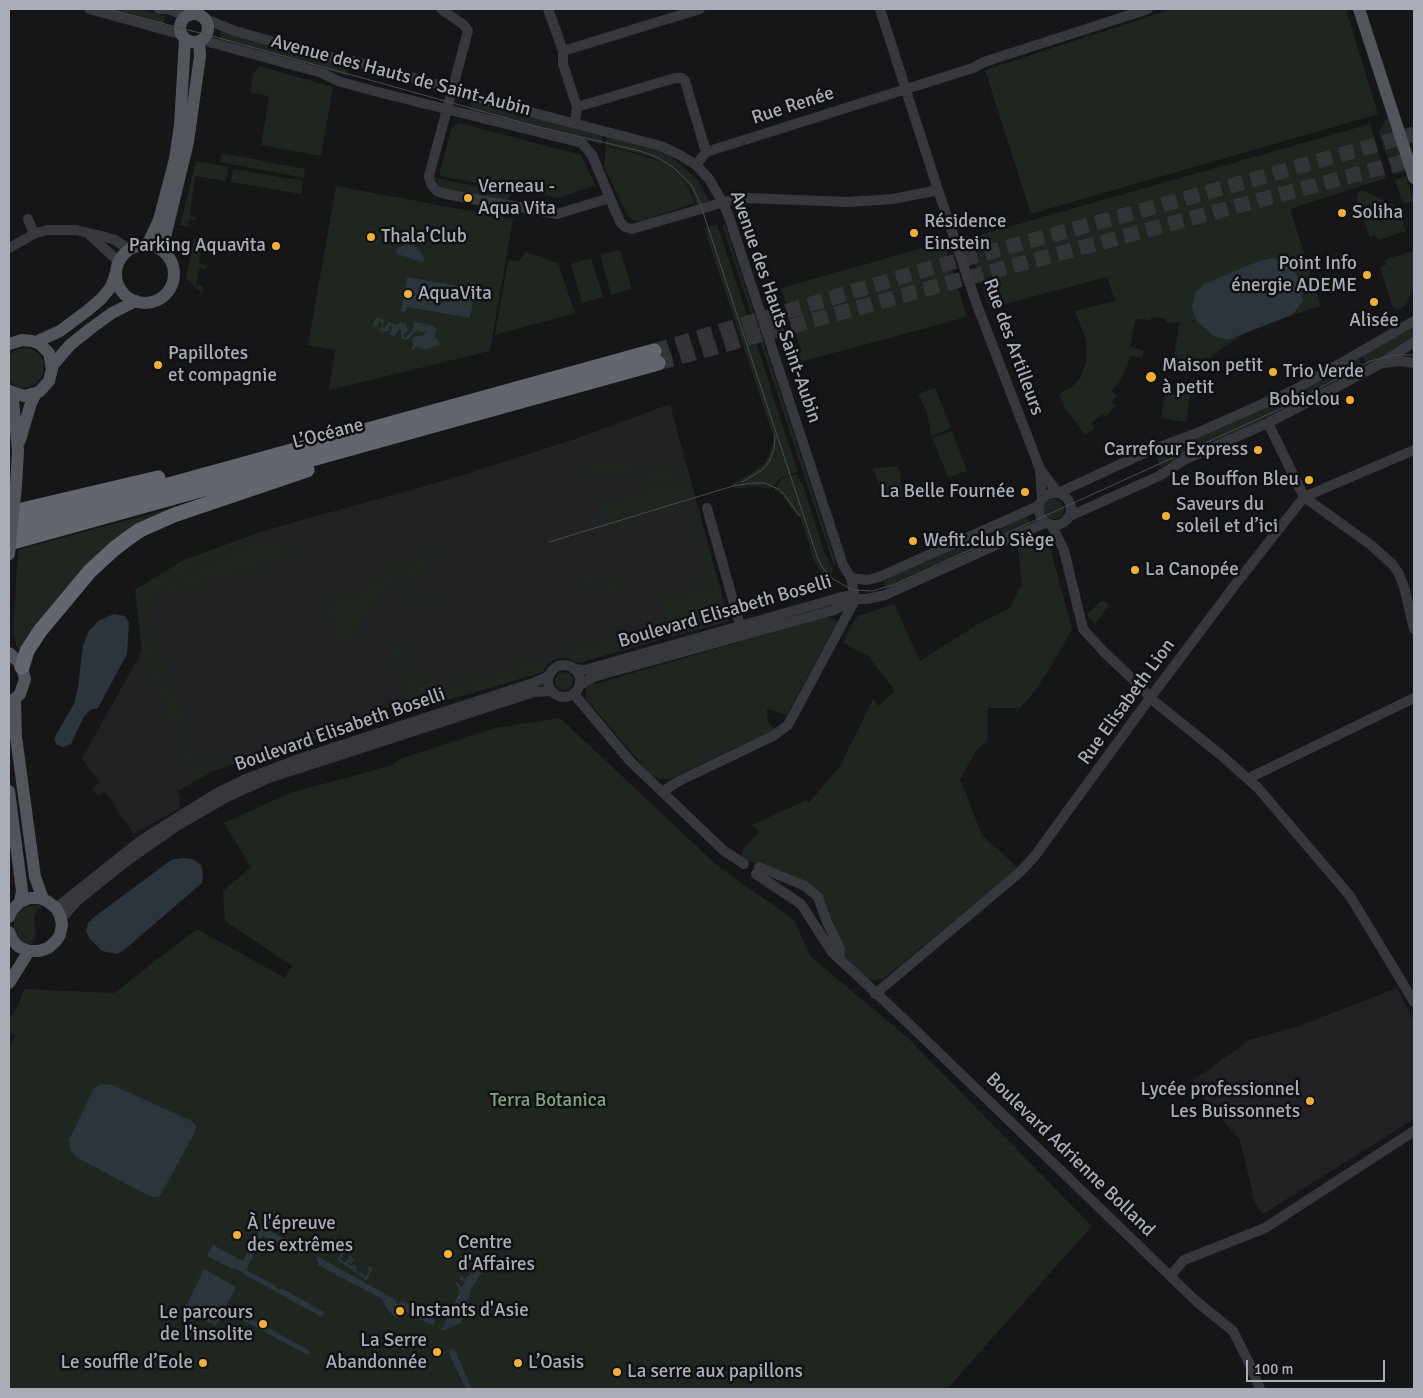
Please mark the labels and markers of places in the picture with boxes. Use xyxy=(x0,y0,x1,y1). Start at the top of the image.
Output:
place label: Verneau - Aqua Vita xyxy=(478,176,556,220)
marker: Verneau - Aqua Vita xyxy=(462,192,474,204)
place label: Soliha xyxy=(1352,202,1403,224)
marker: Soliha xyxy=(1336,207,1348,219)
place label: Résidence Einstein xyxy=(924,211,1006,255)
place label: Thala'Club xyxy=(381,226,467,248)
marker: Résidence Einstein xyxy=(908,227,920,239)
marker: Thala'Club xyxy=(365,231,377,243)
place label: Parking Aquavita xyxy=(129,235,266,257)
marker: Parking Aquavita xyxy=(270,240,282,252)
place label: Point Info énergie ADEME xyxy=(1231,253,1357,297)
marker: Point Info énergie ADEME xyxy=(1361,269,1373,281)
place label: AquaVita xyxy=(418,283,492,305)
marker: AquaVita xyxy=(402,288,414,300)
marker: Alisée xyxy=(1368,296,1380,308)
place label: Alisée xyxy=(1349,310,1399,332)
place label: Papillotes et compagnie xyxy=(168,343,277,387)
place label: Maison petit à petit xyxy=(1162,355,1263,399)
marker: Papillotes et compagnie xyxy=(152,359,164,371)
place label: Trio Verde xyxy=(1283,361,1364,383)
marker: Trio Verde xyxy=(1267,366,1279,378)
marker: Maison petit à petit xyxy=(1144,370,1158,384)
place label: Bobiclou xyxy=(1269,389,1340,411)
marker: Bobiclou xyxy=(1344,394,1356,406)
place label: Carrefour Express xyxy=(1104,439,1248,461)
marker: Carrefour Express xyxy=(1252,444,1264,456)
place label: Le Bouffon Bleu xyxy=(1171,469,1299,491)
marker: Le Bouffon Bleu xyxy=(1303,474,1315,486)
place label: La Belle Fournée xyxy=(880,481,1015,503)
marker: La Belle Fournée xyxy=(1019,486,1031,498)
place label: Saveurs du soleil et d’ici xyxy=(1176,494,1278,538)
marker: Saveurs du soleil et d’ici xyxy=(1160,510,1172,522)
place label: Wefit.club Siège xyxy=(923,530,1054,552)
marker: Wefit.club Siège xyxy=(907,535,919,547)
place label: La Canopée xyxy=(1145,559,1239,581)
marker: La Canopée xyxy=(1129,564,1141,576)
place label: Lycée professionnel Les Buissonnets xyxy=(1141,1079,1300,1123)
marker: Lycée professionnel Les Buissonnets xyxy=(1304,1095,1316,1107)
place label: À l'épreuve des extrêmes xyxy=(247,1213,353,1257)
marker: À l'épreuve des extrêmes xyxy=(231,1229,243,1241)
place label: Centre d'Affaires xyxy=(458,1232,535,1276)
marker: Centre d'Affaires xyxy=(442,1248,454,1260)
place label: Instants d'Asie xyxy=(410,1300,529,1322)
place label: Le parcours de l'insolite xyxy=(159,1302,253,1346)
marker: Instants d'Asie xyxy=(394,1305,406,1317)
marker: Le parcours de l'insolite xyxy=(257,1318,269,1330)
place label: La Serre Abandonnée xyxy=(326,1330,427,1374)
marker: La Serre Abandonnée xyxy=(431,1346,443,1358)
place label: Le souffle d’Eole xyxy=(61,1352,193,1374)
place label: L’Oasis xyxy=(528,1352,584,1374)
marker: Le souffle d’Eole xyxy=(197,1357,209,1369)
marker: L’Oasis xyxy=(512,1357,524,1369)
place label: La serre aux papillons xyxy=(627,1361,803,1383)
marker: La serre aux papillons xyxy=(611,1366,623,1378)

